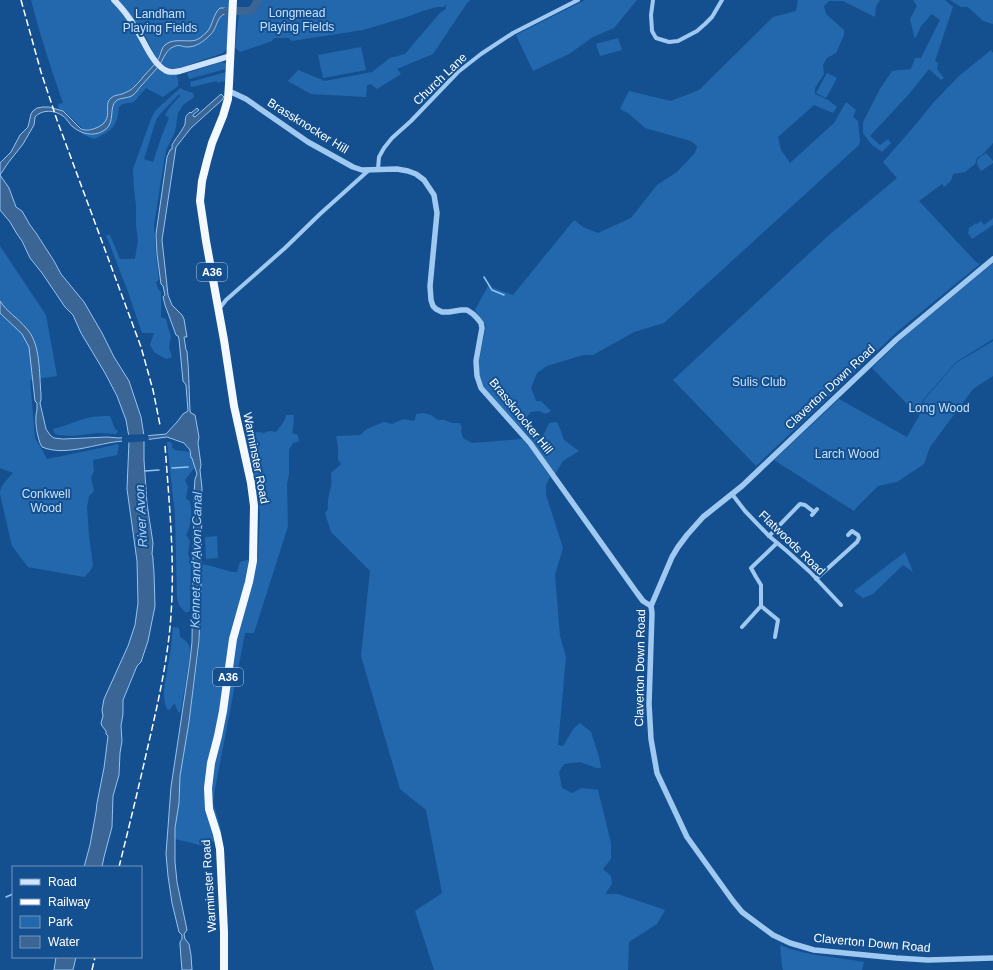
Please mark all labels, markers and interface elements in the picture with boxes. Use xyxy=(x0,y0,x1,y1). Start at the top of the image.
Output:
park label: Longmead Playing Fields xyxy=(260,6,334,34)
park label: Landham Playing Fields xyxy=(123,7,197,35)
street label: Church Lane xyxy=(410,50,470,108)
street label: Brassknocker Hill xyxy=(265,96,351,156)
road number: A36 xyxy=(197,263,227,281)
street label: Claverton Down Road xyxy=(782,342,878,432)
park label: Sulis Club xyxy=(732,375,786,389)
street label: Brassknocker Hill xyxy=(486,376,556,456)
park label: Long Wood xyxy=(908,401,970,415)
street label: Warminster Road xyxy=(240,411,272,505)
park label: Larch Wood xyxy=(815,447,879,461)
water label: River Avon xyxy=(132,484,150,548)
park label: Conkwell Wood xyxy=(22,487,70,515)
water label: Kennet and Avon Canal xyxy=(187,490,205,628)
street label: Flatwoods Road xyxy=(756,508,828,578)
street label: Claverton Down Road xyxy=(632,609,648,727)
road number: A36 xyxy=(213,668,243,686)
street label: Warminster Road xyxy=(199,839,219,933)
legend xyxy=(12,866,142,958)
text: Road xyxy=(48,875,77,889)
text: Railway xyxy=(48,895,90,909)
text: Park xyxy=(48,915,74,929)
street label: Claverton Down Road xyxy=(813,931,931,955)
text: Water xyxy=(48,935,80,949)

